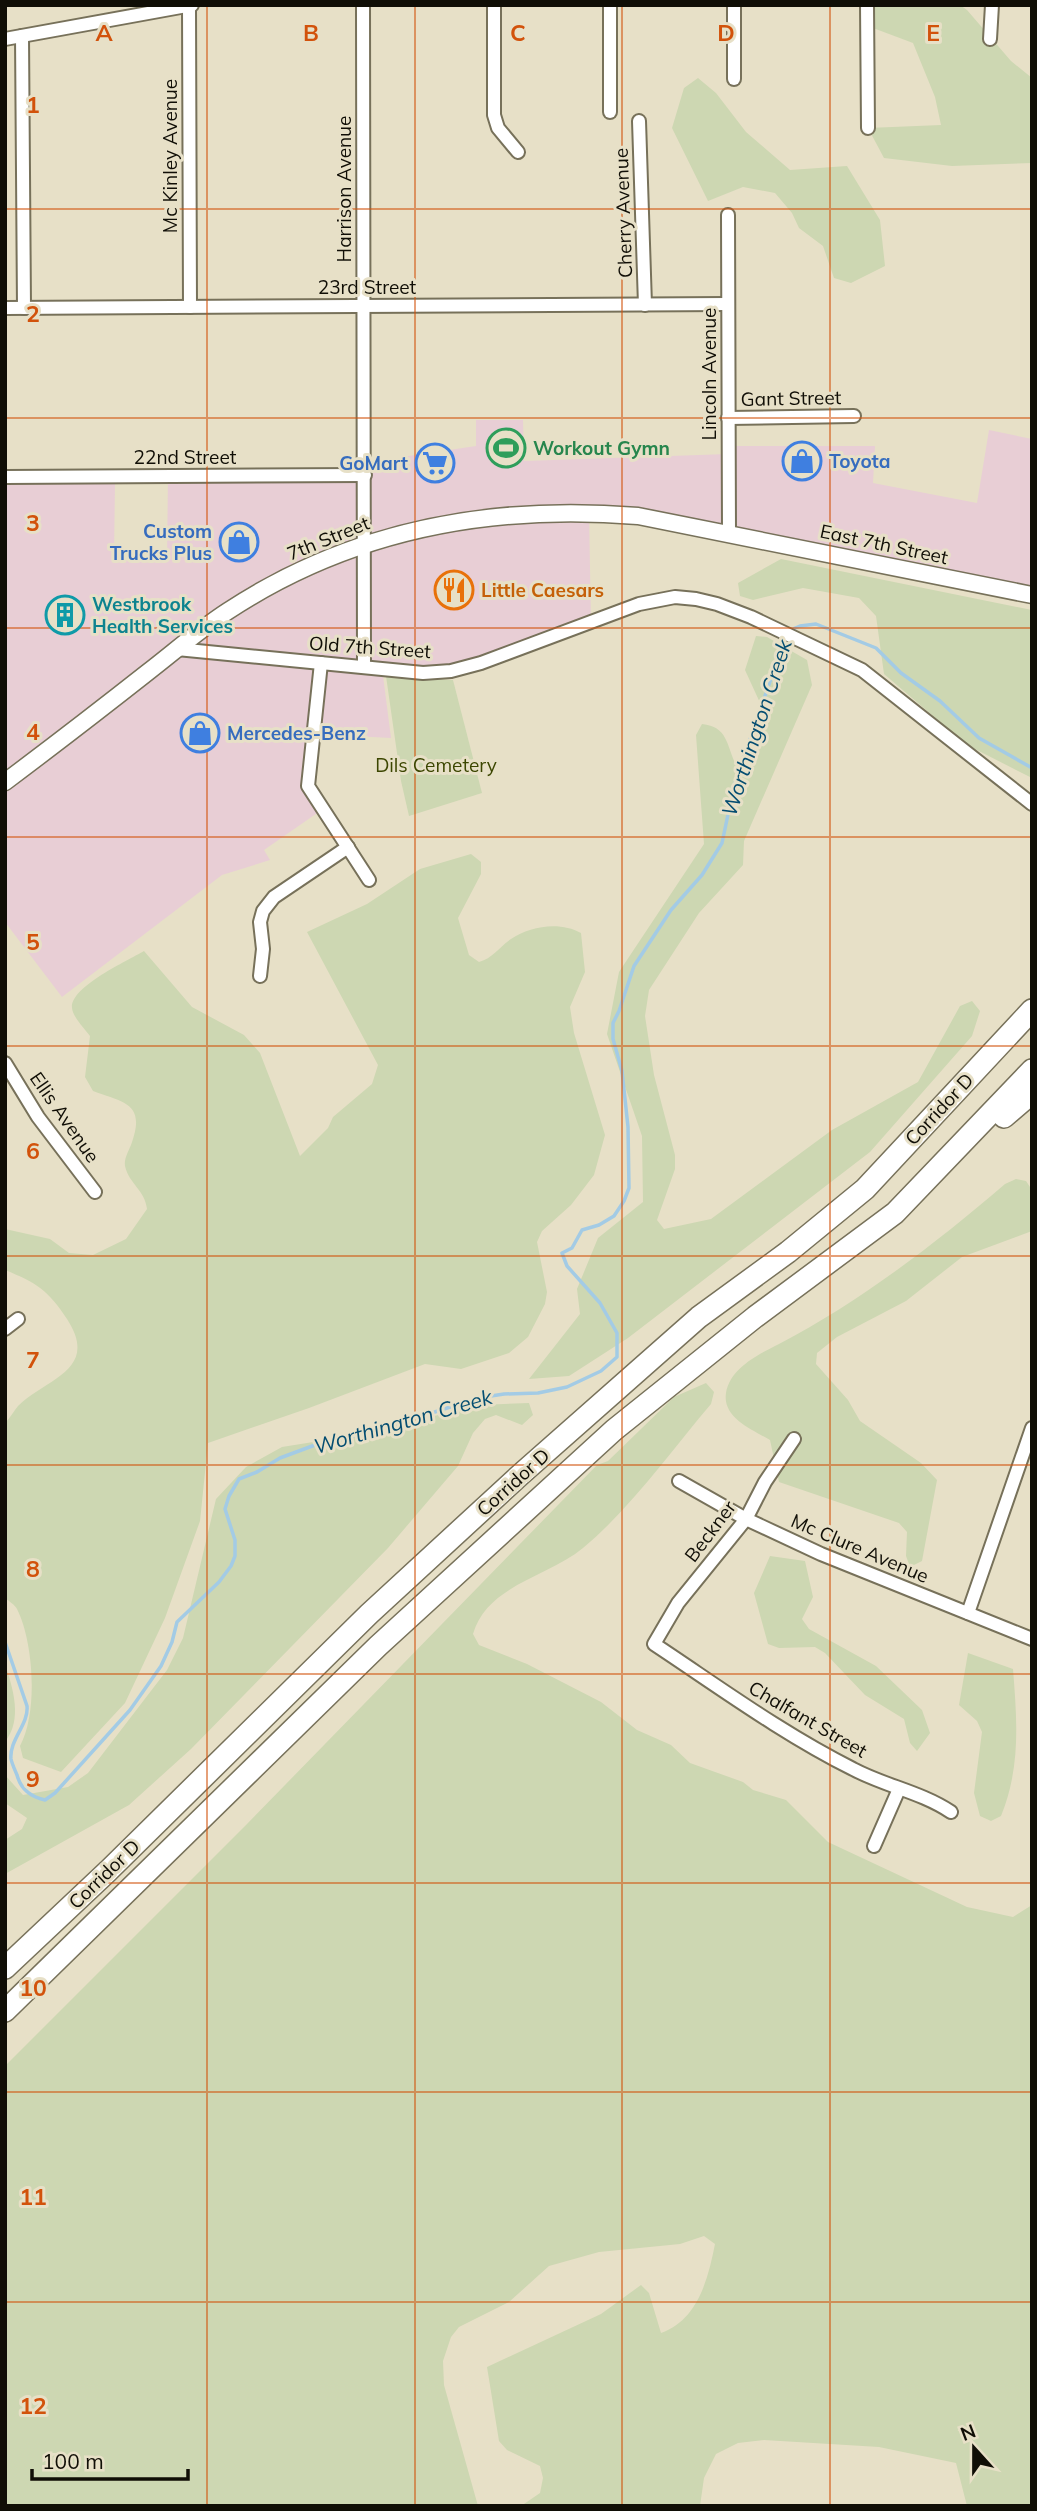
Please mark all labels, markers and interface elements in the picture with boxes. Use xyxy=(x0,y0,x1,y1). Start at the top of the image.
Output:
text: A xyxy=(95,18,113,47)
text: B xyxy=(303,18,319,47)
text: C xyxy=(510,18,526,47)
text: D xyxy=(717,18,735,47)
text: E xyxy=(926,18,940,47)
street label: Mc Kinley Avenue xyxy=(158,79,182,233)
text: 1 xyxy=(26,90,40,119)
street label: Harrison Avenue xyxy=(332,116,356,262)
street label: Cherry Avenue xyxy=(609,148,637,278)
street label: 23rd Street xyxy=(318,275,417,299)
text: 2 xyxy=(26,299,40,328)
street label: Lincoln Avenue xyxy=(697,308,721,440)
street label: Gant Street xyxy=(741,385,842,411)
sports icon: Workout Gymn xyxy=(485,427,527,469)
place label: Workout Gymn xyxy=(533,436,670,460)
shop icon: Toyota xyxy=(781,440,823,482)
supermarket icon: GoMart xyxy=(414,442,456,484)
street label: 22nd Street xyxy=(134,445,237,469)
place label: Toyota xyxy=(829,449,891,473)
place label: GoMart xyxy=(339,451,408,475)
text: 3 xyxy=(26,508,40,537)
street label: 7th Street xyxy=(283,511,373,565)
place label: Custom Trucks Plus xyxy=(110,519,212,565)
street label: East 7th Street xyxy=(818,519,950,569)
shop icon: Custom Trucks Plus xyxy=(218,521,260,563)
restaurant icon: Little Caesars xyxy=(433,569,475,611)
place label: Little Caesars xyxy=(481,578,604,602)
place label: Westbrook Health Services xyxy=(92,592,233,638)
building icon: Westbrook Health Services xyxy=(44,594,86,636)
street label: Old 7th Street xyxy=(308,631,432,663)
water label: Worthington Creek xyxy=(715,635,797,819)
shop icon: Mercedes-Benz xyxy=(179,712,221,754)
text: 4 xyxy=(26,717,40,746)
place label: Mercedes-Benz xyxy=(227,721,366,745)
park label: Dils Cemetery xyxy=(375,753,497,777)
text: 5 xyxy=(26,927,40,956)
street label: Ellis Avenue xyxy=(25,1067,105,1167)
street label: Corridor D xyxy=(900,1068,978,1150)
text: 6 xyxy=(26,1136,40,1165)
text: 7 xyxy=(26,1345,40,1374)
water label: Worthington Creek xyxy=(310,1383,496,1459)
street label: Corridor D xyxy=(472,1443,554,1521)
street label: Beckner xyxy=(679,1495,741,1567)
street label: Mc Clure Avenue xyxy=(787,1508,933,1588)
text: 8 xyxy=(26,1554,40,1583)
street label: Chalfant Street xyxy=(744,1675,872,1763)
text: 9 xyxy=(26,1764,40,1793)
street label: Corridor D xyxy=(63,1834,145,1914)
text: 10 xyxy=(19,1973,47,2002)
text: 11 xyxy=(19,2182,47,2211)
text: 12 xyxy=(19,2391,47,2420)
north arrow xyxy=(939,2413,1009,2483)
text: N xyxy=(957,2418,979,2446)
scale bar xyxy=(32,2438,187,2482)
text: 100 m xyxy=(42,2448,104,2474)

